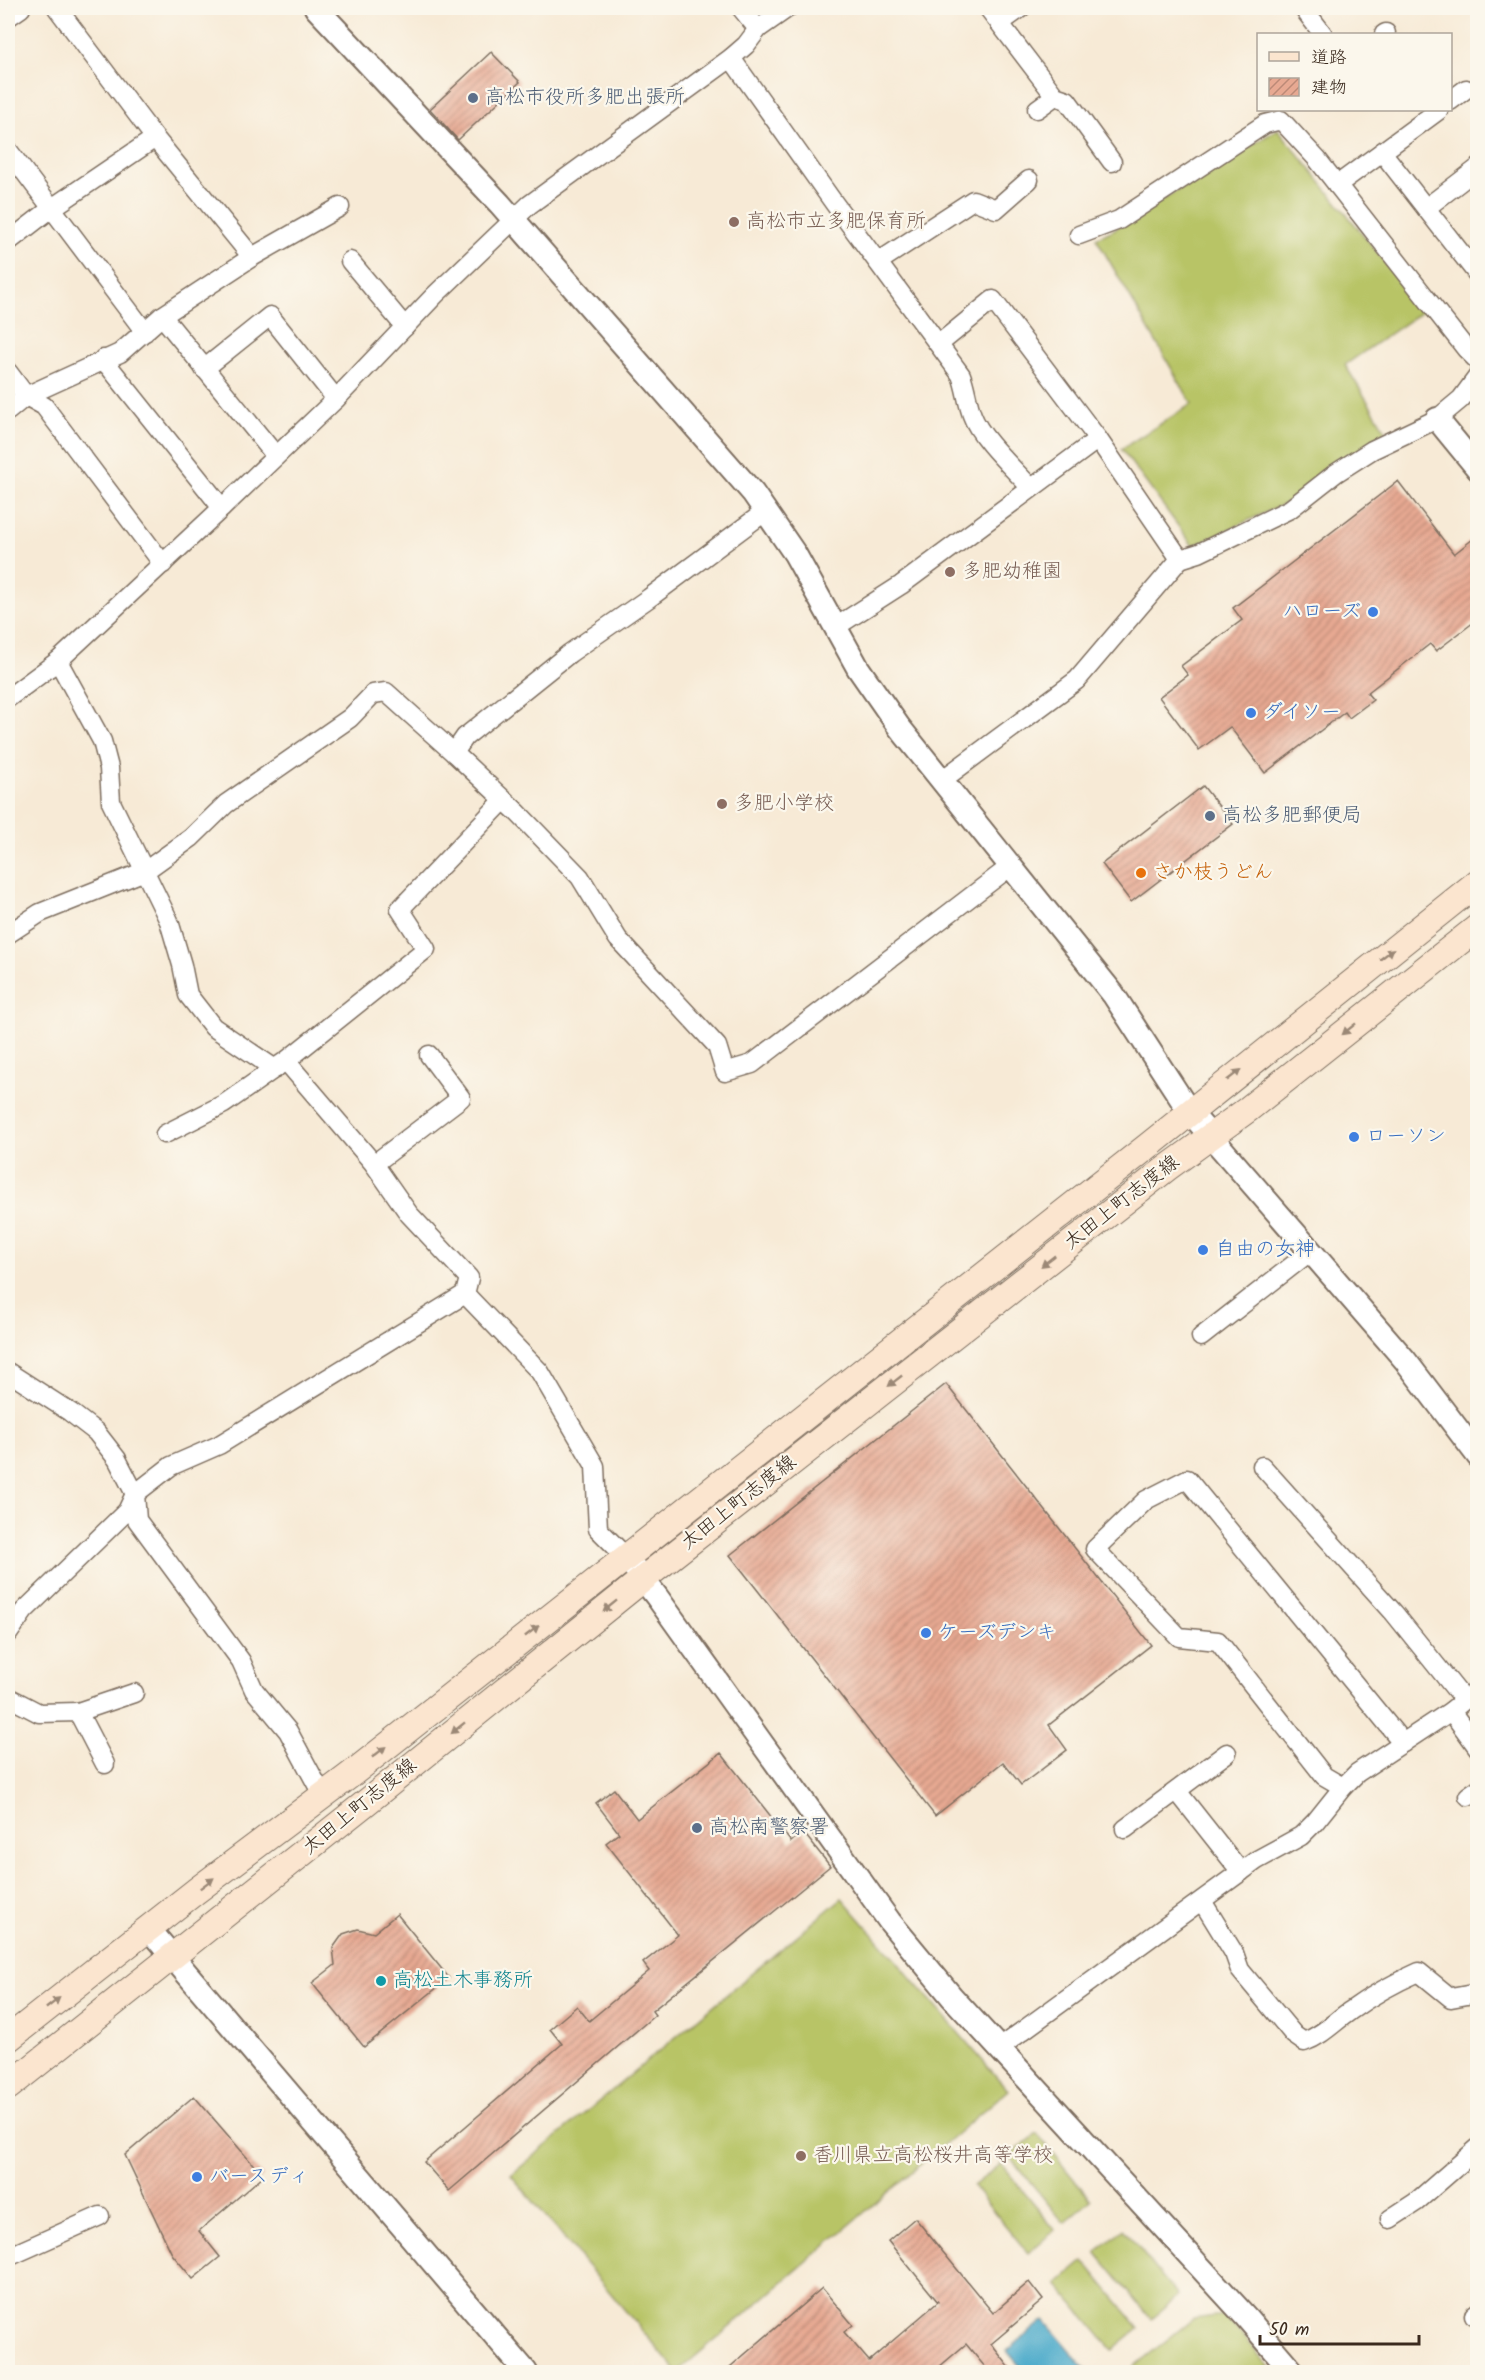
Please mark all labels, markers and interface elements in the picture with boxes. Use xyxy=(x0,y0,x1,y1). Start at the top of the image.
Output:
legend xyxy=(1257,33,1452,111)
text: 道路 xyxy=(1311,44,1347,73)
text: 建物 xyxy=(1311,74,1347,103)
place label: 高松市役所多肥出張所 xyxy=(485,82,685,114)
marker: 高松市役所多肥出張所 xyxy=(466,91,480,105)
place label: 高松市立多肥保育所 xyxy=(746,206,926,238)
marker: 高松市立多肥保育所 xyxy=(727,215,741,229)
place label: 多肥幼稚園 xyxy=(962,556,1062,588)
marker: 多肥幼稚園 xyxy=(943,565,957,579)
place label: ハローズ xyxy=(1283,596,1361,628)
marker: ハローズ xyxy=(1366,605,1380,619)
place label: ダイソー xyxy=(1263,697,1341,729)
marker: ダイソー xyxy=(1244,706,1258,720)
place label: 多肥小学校 xyxy=(734,788,834,820)
marker: 多肥小学校 xyxy=(715,797,729,811)
place label: 高松多肥郵便局 xyxy=(1222,800,1362,832)
marker: 高松多肥郵便局 xyxy=(1203,809,1217,823)
place label: さか枝うどん xyxy=(1153,857,1273,889)
marker: さか枝うどん xyxy=(1134,866,1148,880)
one-way arrow xyxy=(1379,947,1395,960)
one-way arrow xyxy=(1342,1022,1357,1034)
one-way arrow xyxy=(1227,1069,1242,1082)
place label: ローソン xyxy=(1366,1121,1446,1153)
marker: ローソン xyxy=(1347,1130,1361,1144)
street label: 太田上町志度線 xyxy=(1057,1147,1187,1259)
place label: 自由の女神 xyxy=(1215,1234,1315,1266)
marker: 自由の女神 xyxy=(1196,1243,1210,1257)
one-way arrow xyxy=(1040,1254,1056,1267)
one-way arrow xyxy=(887,1375,902,1387)
street label: 太田上町志度線 xyxy=(674,1447,804,1559)
one-way arrow xyxy=(602,1599,617,1611)
place label: ケーズデンキ xyxy=(938,1617,1056,1649)
one-way arrow xyxy=(524,1624,540,1637)
marker: ケーズデンキ xyxy=(919,1626,933,1640)
one-way arrow xyxy=(450,1722,466,1735)
one-way arrow xyxy=(371,1746,386,1759)
street label: 太田上町志度線 xyxy=(296,1751,424,1863)
place label: 高松南警察署 xyxy=(709,1812,829,1844)
marker: 高松南警察署 xyxy=(690,1821,704,1835)
one-way arrow xyxy=(199,1876,215,1889)
place label: 高松土木事務所 xyxy=(393,1965,533,1997)
marker: 高松土木事務所 xyxy=(374,1974,388,1988)
one-way arrow xyxy=(46,1997,61,2009)
place label: 香川県立高松桜井高等学校 xyxy=(813,2140,1053,2172)
marker: 香川県立高松桜井高等学校 xyxy=(794,2149,808,2163)
place label: バースディ xyxy=(209,2161,309,2193)
marker: バースディ xyxy=(190,2170,204,2184)
scale bar xyxy=(1260,2308,1419,2346)
text: 50 m xyxy=(1269,2316,1309,2345)

